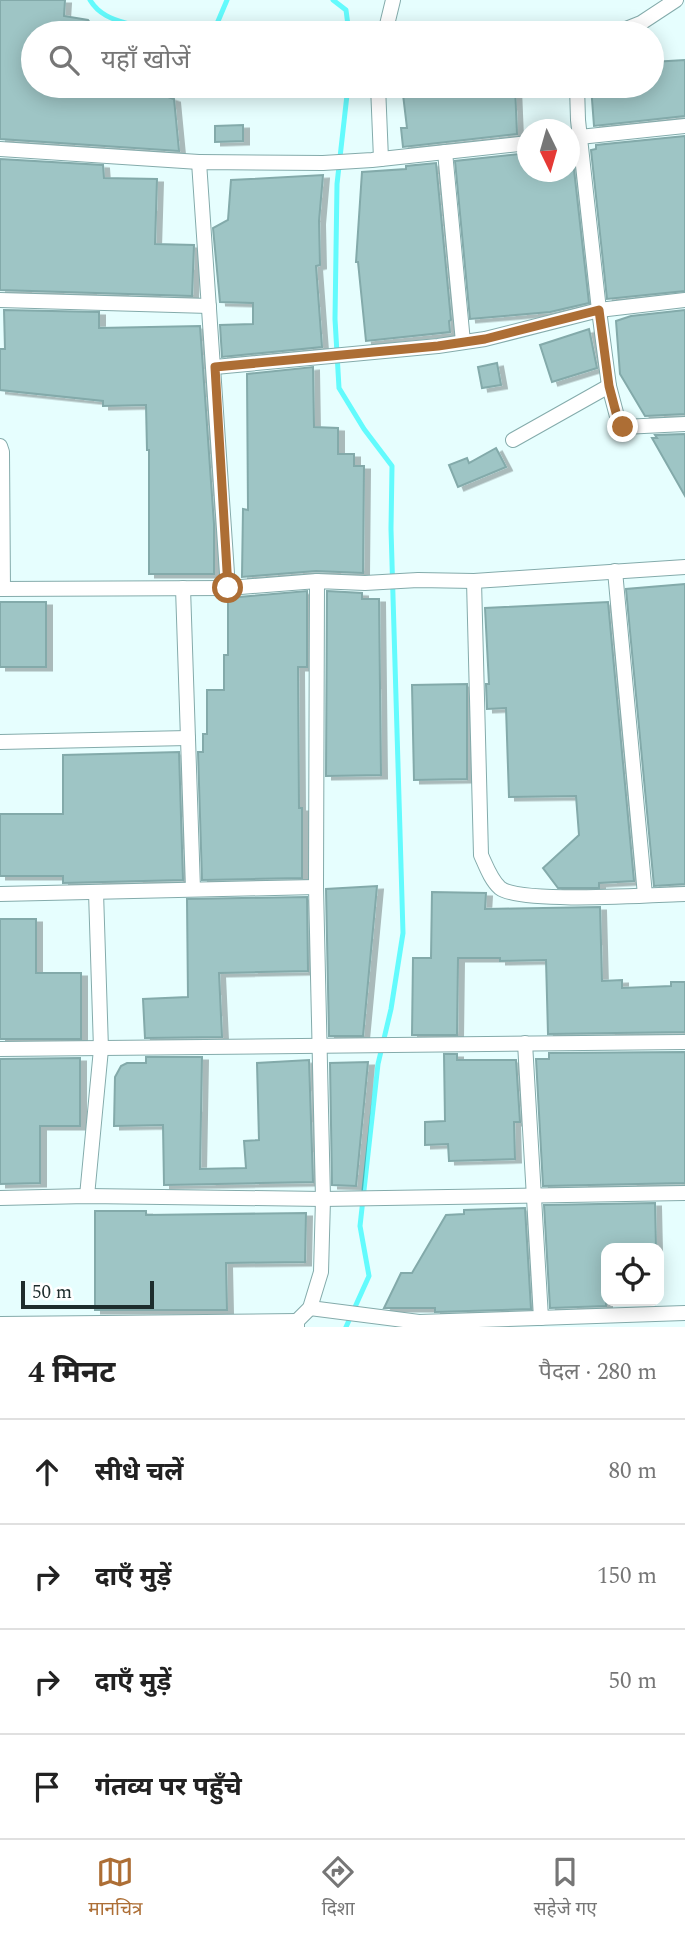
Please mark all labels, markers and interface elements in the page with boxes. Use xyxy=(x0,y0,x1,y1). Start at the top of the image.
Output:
search box xyxy=(21,21,664,98)
text: यहाँ खोजें xyxy=(101,40,190,80)
icon: search xyxy=(45,41,83,79)
north arrow xyxy=(517,119,580,182)
route end xyxy=(607,411,638,442)
route start xyxy=(212,572,243,603)
map controls xyxy=(601,1243,664,1306)
button: locate xyxy=(601,1243,664,1306)
scale bar xyxy=(21,1278,154,1310)
text: 50 m xyxy=(32,1278,72,1307)
text: 4 मिनट xyxy=(28,1350,115,1396)
text: पैदल · 280 m xyxy=(539,1355,657,1390)
text: सीधे चलें xyxy=(95,1452,183,1492)
icon: ahead xyxy=(28,1453,66,1491)
text: 80 m xyxy=(608,1454,657,1489)
text: दाएँ मुड़ें xyxy=(95,1557,171,1597)
icon: right xyxy=(28,1558,66,1596)
text: 150 m xyxy=(597,1559,657,1594)
text: दाएँ मुड़ें xyxy=(95,1662,171,1702)
icon: right xyxy=(28,1663,66,1701)
text: 50 m xyxy=(608,1664,657,1699)
text: गंतव्य पर पहुँचे xyxy=(95,1767,242,1807)
icon: arrive xyxy=(28,1768,66,1806)
tab: मानचित्र xyxy=(88,1853,143,1924)
tab: दिशा xyxy=(319,1853,357,1924)
tab: सहेजे गए xyxy=(534,1853,597,1924)

